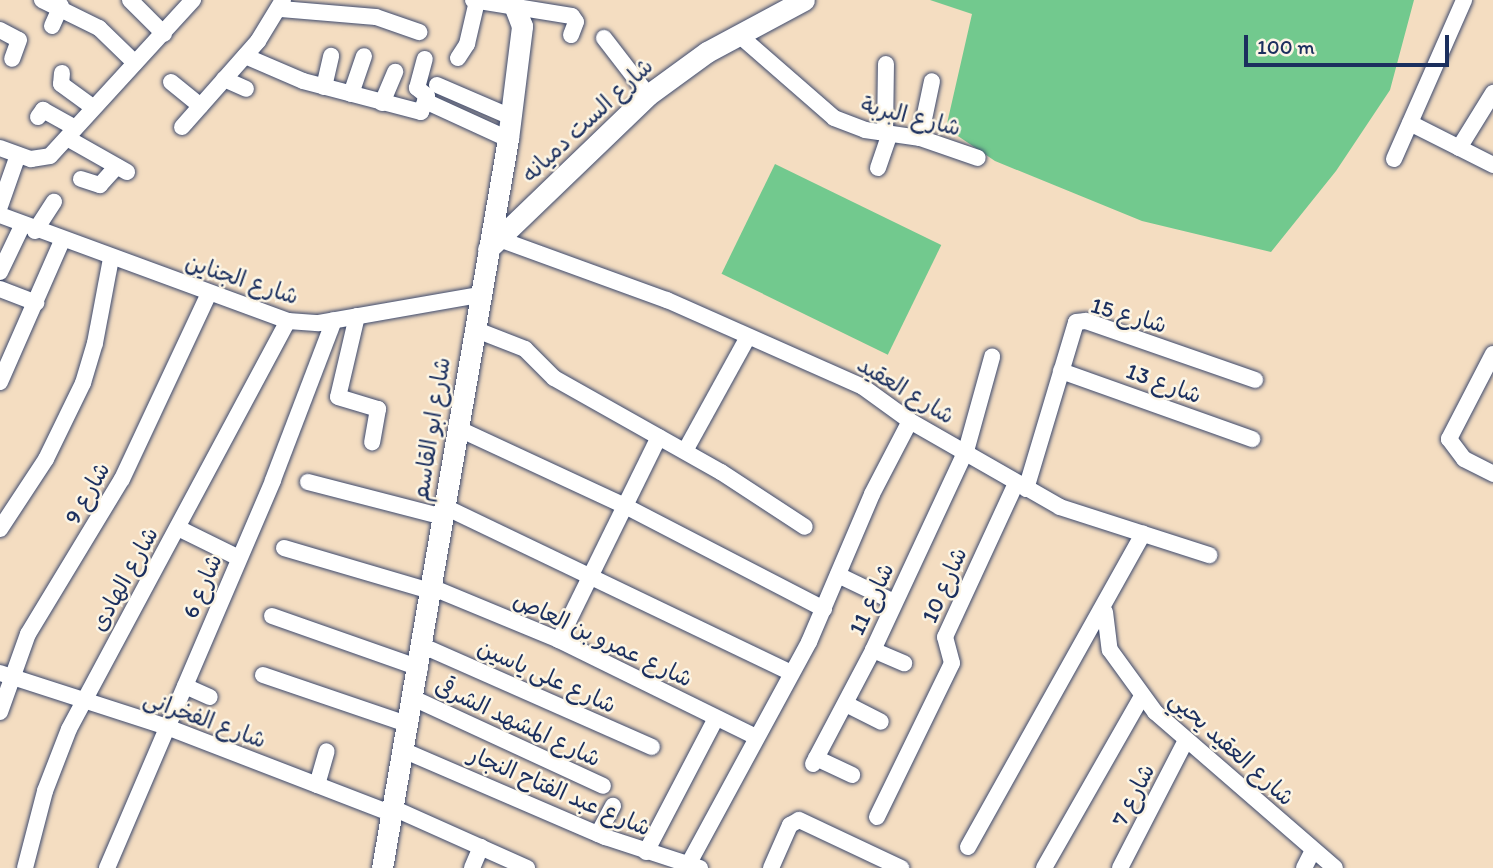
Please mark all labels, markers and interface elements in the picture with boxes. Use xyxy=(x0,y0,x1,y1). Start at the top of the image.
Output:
scale bar xyxy=(1248,21,1453,65)
text: 100 m xyxy=(1257,34,1315,59)
street label: شارع الست دميانه xyxy=(515,52,659,188)
street label: شارع البربة xyxy=(858,90,964,142)
street label: شارع الجناين xyxy=(182,248,302,310)
street label: شارع 15 xyxy=(1088,291,1170,339)
street label: شارع العقيد xyxy=(852,350,960,430)
street label: شارع ابو القاسم xyxy=(406,355,456,503)
street label: شارع 13 xyxy=(1123,357,1205,409)
street label: شارع 9 xyxy=(58,457,116,529)
street label: شارع الهادى xyxy=(84,522,164,636)
street label: شارع 10 xyxy=(915,543,973,627)
street label: شارع 6 xyxy=(176,550,228,622)
street label: شارع 11 xyxy=(842,559,900,639)
street label: شارع عمرو بن العاص xyxy=(509,585,697,693)
street label: شارع على ياسين xyxy=(473,633,621,719)
street label: شارع المشهد الشرقى xyxy=(431,672,605,772)
street label: شارع الفخرانى xyxy=(140,684,270,754)
street label: شارع العقيد يحيي xyxy=(1164,685,1300,811)
street label: شارع عبد الفتاح النجار xyxy=(465,740,655,842)
street label: شارع 7 xyxy=(1106,759,1160,831)

